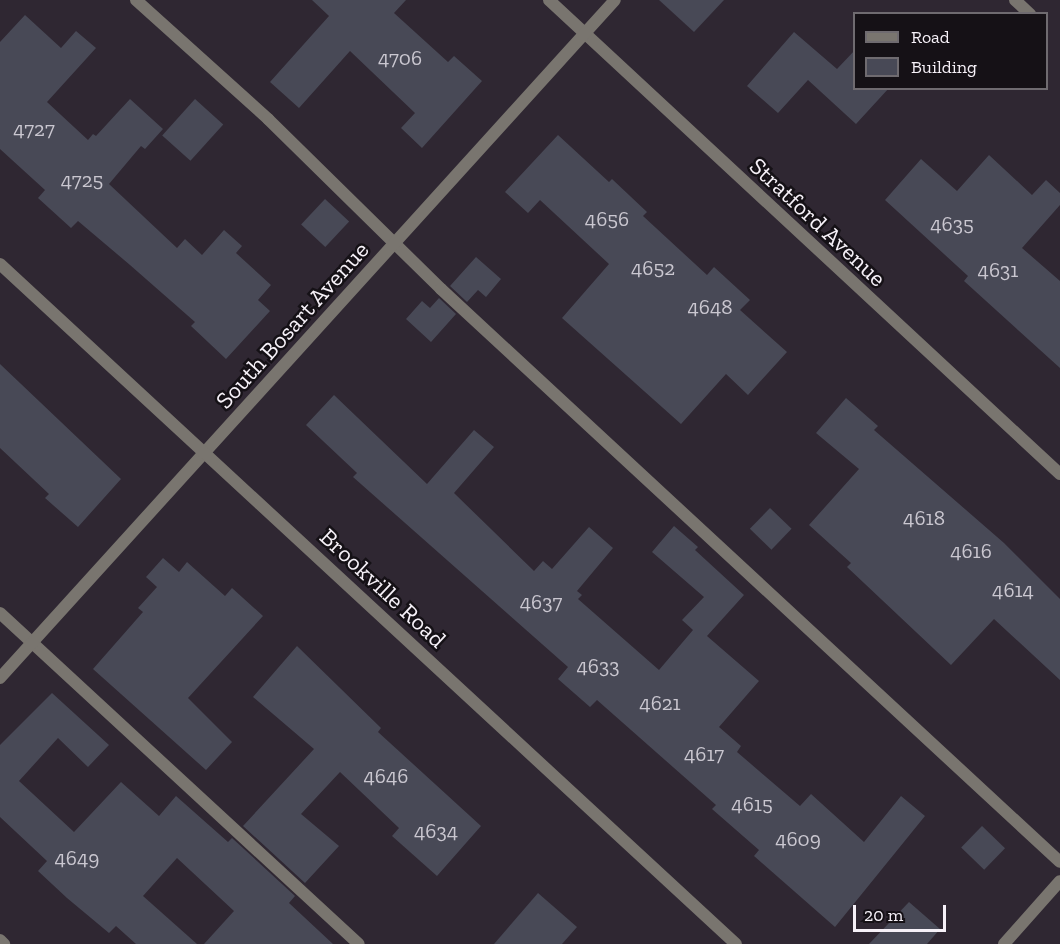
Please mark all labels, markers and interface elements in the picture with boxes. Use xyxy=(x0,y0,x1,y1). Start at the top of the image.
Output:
legend xyxy=(853,12,1048,90)
text: Road xyxy=(911,26,950,48)
house number: 4706 xyxy=(378,45,422,71)
text: Building xyxy=(911,56,977,78)
house number: 4727 xyxy=(13,116,55,142)
street label: Stratford Avenue xyxy=(744,151,892,293)
house number: 4725 xyxy=(61,167,103,193)
house number: 4656 xyxy=(585,206,629,232)
house number: 4635 xyxy=(930,211,974,237)
street label: South Bosart Avenue xyxy=(209,235,375,415)
house number: 4652 xyxy=(631,255,675,281)
house number: 4631 xyxy=(978,257,1018,283)
house number: 4648 xyxy=(687,294,733,320)
house number: 4618 xyxy=(903,505,945,531)
street label: Brookville Road xyxy=(314,522,452,654)
house number: 4616 xyxy=(950,538,992,564)
house number: 4614 xyxy=(992,577,1034,603)
house number: 4637 xyxy=(520,589,562,615)
house number: 4633 xyxy=(576,653,620,679)
house number: 4621 xyxy=(639,690,681,716)
house number: 4617 xyxy=(684,741,724,767)
house number: 4646 xyxy=(364,763,408,789)
house number: 4615 xyxy=(731,791,773,817)
house number: 4634 xyxy=(414,818,458,844)
house number: 4609 xyxy=(775,826,821,852)
house number: 4649 xyxy=(55,845,99,871)
scale bar xyxy=(856,893,949,931)
text: 20 m xyxy=(864,904,903,926)

